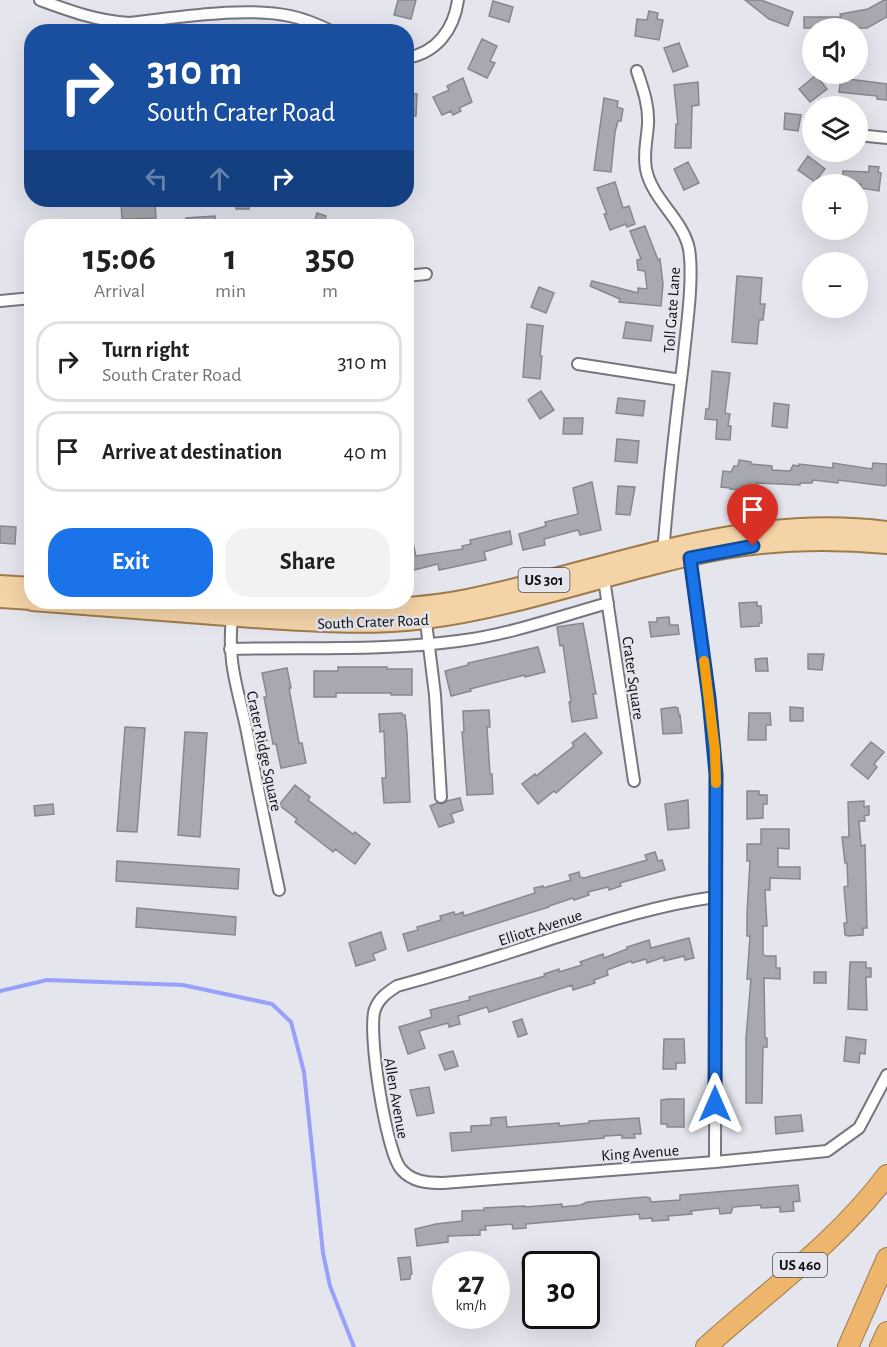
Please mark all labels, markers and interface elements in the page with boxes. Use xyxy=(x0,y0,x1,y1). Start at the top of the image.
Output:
map controls xyxy=(802,18,868,318)
button: sound xyxy=(802,18,868,84)
icon: right xyxy=(48,48,126,126)
text: 310 m xyxy=(147,50,242,92)
button: layers xyxy=(802,96,868,162)
text: South Crater Road xyxy=(147,99,335,126)
icon: left xyxy=(140,162,173,195)
icon: ahead xyxy=(203,162,236,195)
icon: right xyxy=(266,162,299,195)
button: + xyxy=(802,174,868,240)
text: 15:06 xyxy=(83,240,156,276)
text: 1 xyxy=(224,240,237,276)
text: 350 xyxy=(305,240,355,276)
button: − xyxy=(802,252,868,318)
street label: Toll Gate Lane xyxy=(661,266,683,354)
text: Arrival xyxy=(94,281,145,301)
text: min xyxy=(215,281,246,301)
text: m xyxy=(322,281,338,301)
text: Turn right xyxy=(102,339,189,361)
icon: right xyxy=(51,345,84,378)
text: 310 m xyxy=(338,351,387,373)
text: South Crater Road xyxy=(102,365,242,385)
icon: arrive xyxy=(51,435,84,468)
text: Arrive at destination xyxy=(102,441,282,463)
text: 40 m xyxy=(344,441,387,463)
pin xyxy=(727,484,778,546)
icon: arrive xyxy=(736,493,769,526)
button: Exit xyxy=(48,528,213,597)
button: Share xyxy=(225,528,390,597)
road number: US 301 xyxy=(518,568,570,592)
street label: South Crater Road xyxy=(317,612,429,632)
street label: Crater Square xyxy=(619,636,647,721)
street label: Crater Ridge Square xyxy=(243,690,285,813)
street label: Elliott Avenue xyxy=(497,907,584,949)
street label: Allen Avenue xyxy=(381,1056,411,1140)
position arrow xyxy=(683,1072,747,1136)
street label: King Avenue xyxy=(601,1142,680,1164)
speed limit sign: 30 xyxy=(522,1251,600,1329)
road number: US 460 xyxy=(773,1253,827,1277)
text: 27 xyxy=(457,1268,485,1298)
text: km/h xyxy=(456,1298,486,1313)

